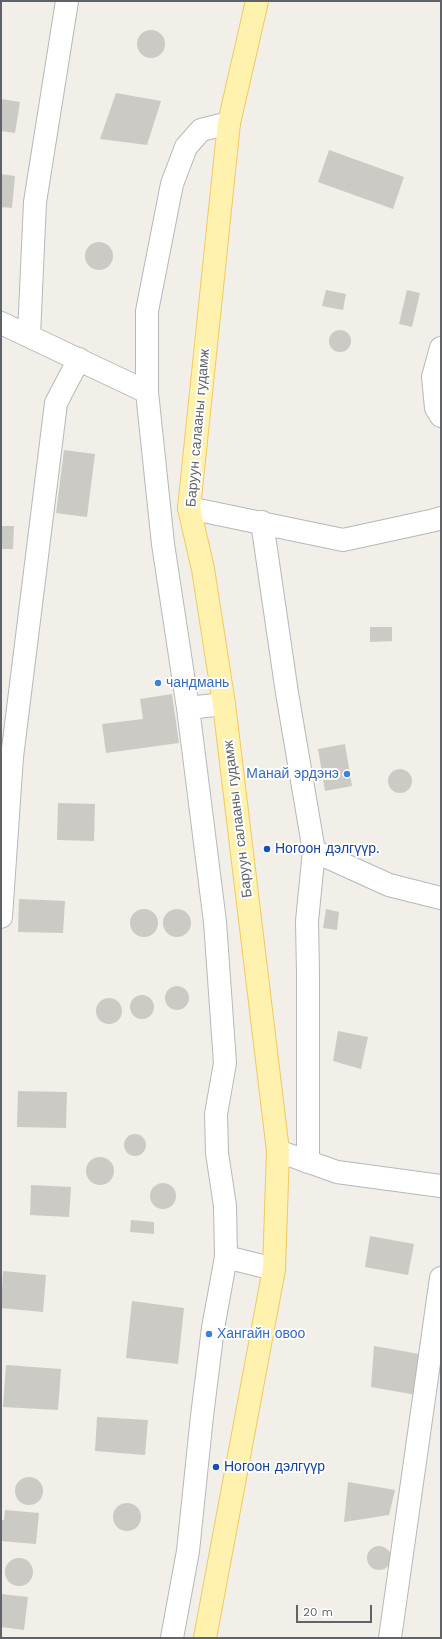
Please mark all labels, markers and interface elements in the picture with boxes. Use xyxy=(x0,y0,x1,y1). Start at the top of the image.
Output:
street label: Баруун салааны гудамж xyxy=(183,348,213,508)
place label: чандмань xyxy=(166,675,229,691)
marker: чандмань xyxy=(153,678,163,688)
street label: Баруун салааны гудамж xyxy=(220,739,256,899)
place label: Манай эрдэнэ xyxy=(246,766,339,782)
marker: Манай эрдэнэ xyxy=(342,769,352,779)
place label: Ногоон дэлгүүр. xyxy=(275,841,380,857)
marker: Ногоон дэлгүүр. xyxy=(262,844,272,854)
place label: Хангайн овоо xyxy=(217,1326,305,1342)
marker: Хангайн овоо xyxy=(204,1329,214,1339)
place label: Ногоон дэлгүүр xyxy=(224,1459,325,1475)
marker: Ногоон дэлгүүр xyxy=(211,1462,221,1472)
scale bar xyxy=(298,1597,374,1623)
text: 20 m xyxy=(303,1605,333,1619)

